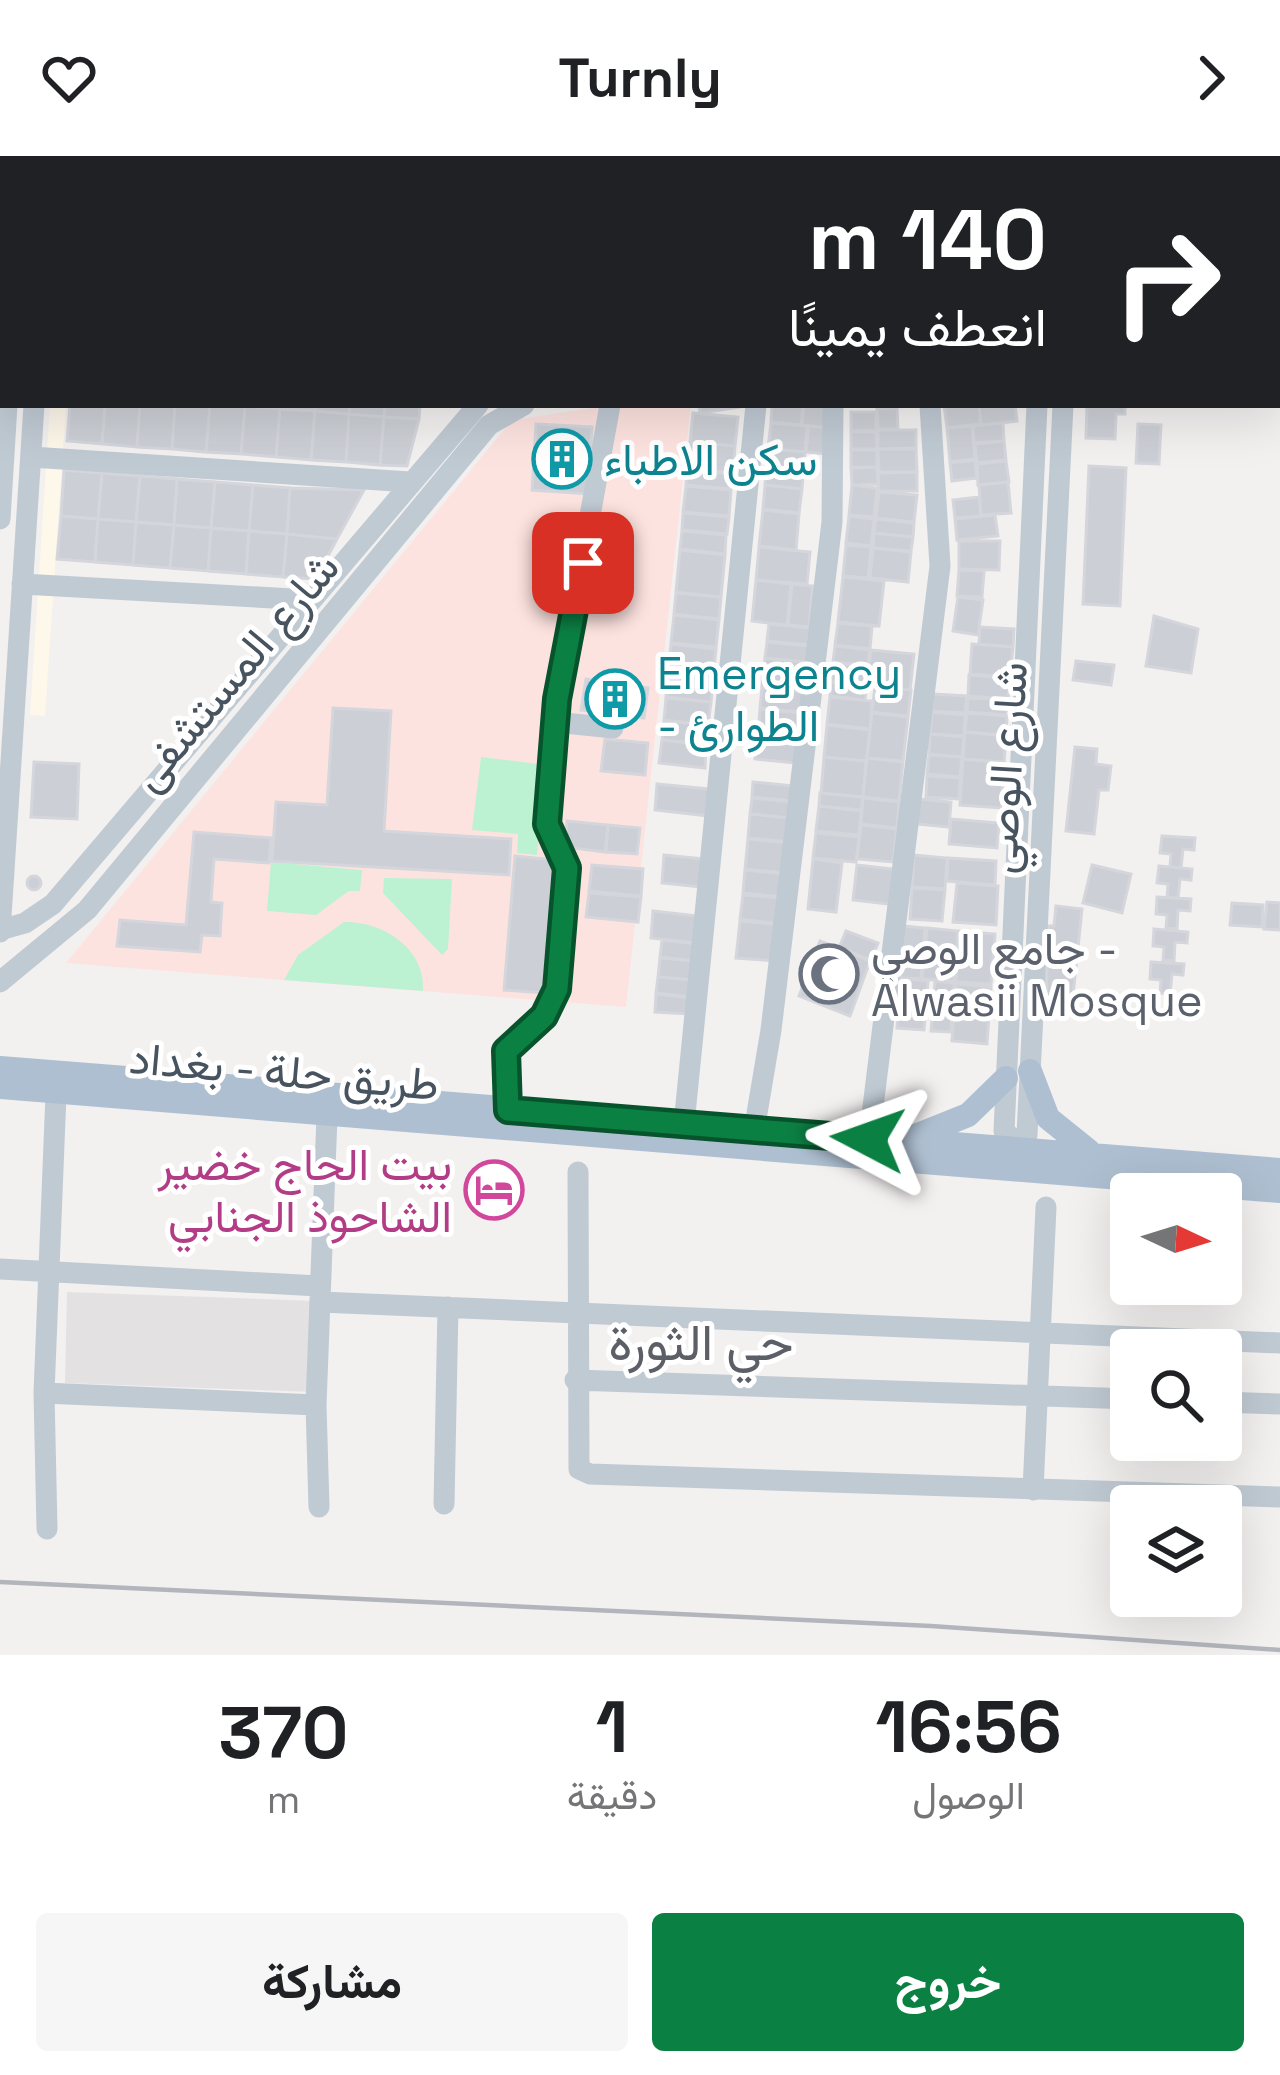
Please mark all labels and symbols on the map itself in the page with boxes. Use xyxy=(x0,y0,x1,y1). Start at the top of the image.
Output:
building icon: سكن الاطباء xyxy=(531,428,593,490)
place label: سكن الاطباء xyxy=(604,431,817,488)
pin xyxy=(532,512,634,614)
street label: شارع المستشفى xyxy=(118,540,353,804)
place label: Emergency - الطوارئ xyxy=(657,645,901,754)
street label: شارع الوصي xyxy=(972,660,1048,876)
building icon: Emergency - الطوارئ xyxy=(584,668,646,730)
place label: جامع الوصي - Alwasii Mosque xyxy=(871,920,1203,1029)
mosque icon: جامع الوصي - Alwasii Mosque xyxy=(798,943,860,1005)
street label: طريق حلة - بغداد xyxy=(127,1029,441,1113)
position arrow xyxy=(805,1076,931,1202)
place label: بيت الحاج خضير الشاحوذ الجنابي xyxy=(156,1136,452,1253)
hotel icon: بيت الحاج خضير الشاحوذ الجنابي xyxy=(463,1159,525,1221)
north arrow xyxy=(1110,1173,1242,1305)
district label: حي الثورة xyxy=(608,1310,794,1384)

